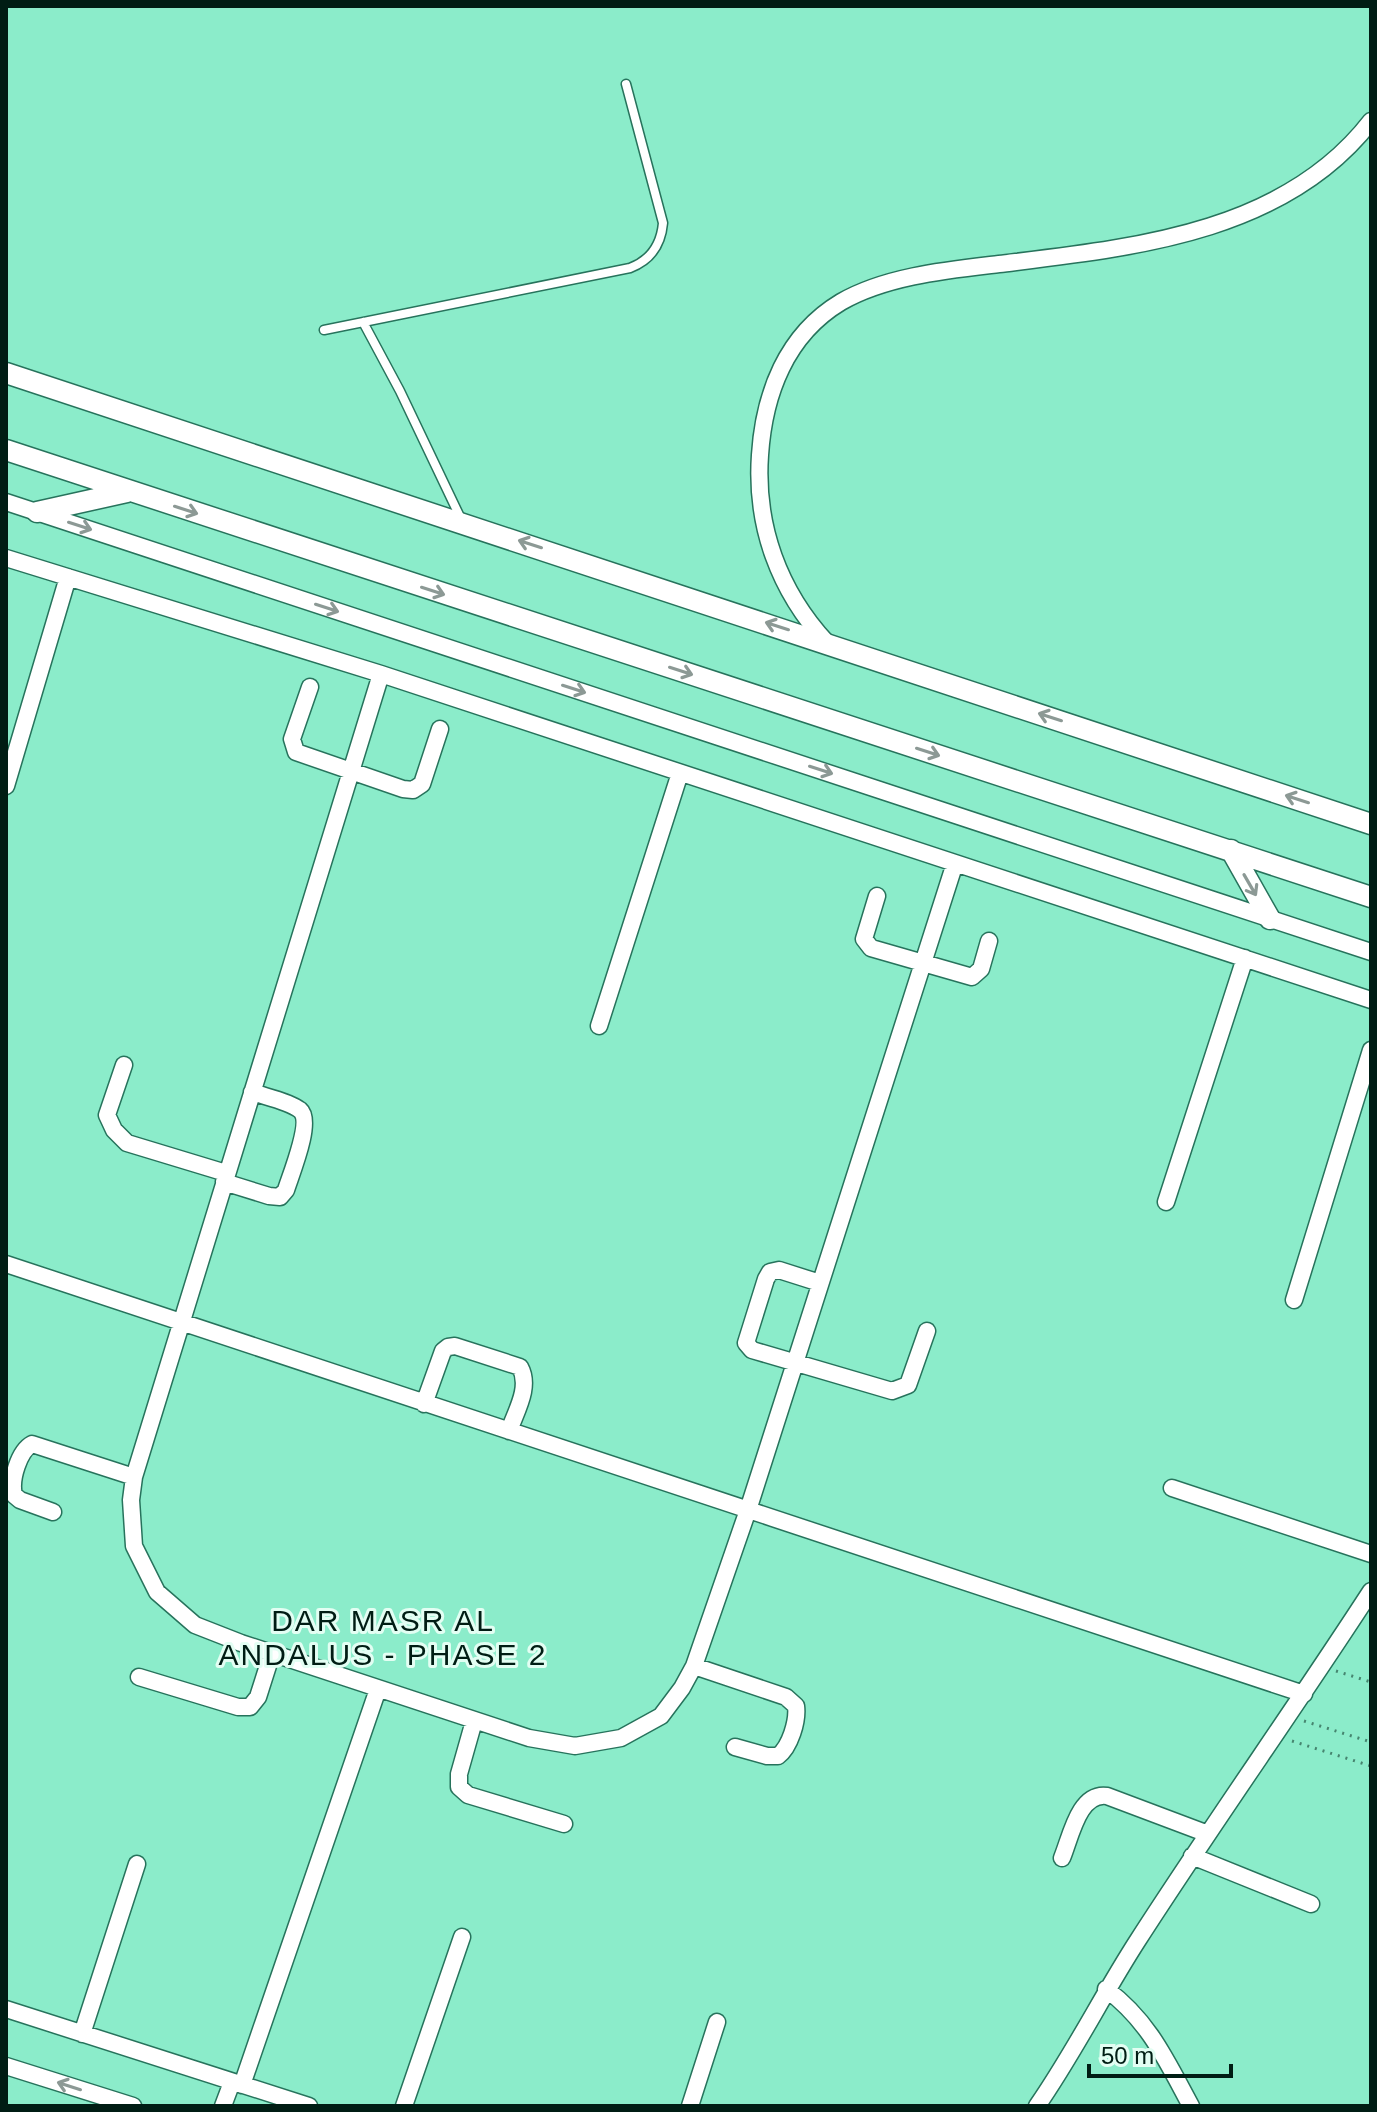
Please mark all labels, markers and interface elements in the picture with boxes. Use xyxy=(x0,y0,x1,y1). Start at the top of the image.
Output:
one-way arrow xyxy=(173,503,199,518)
one-way arrow xyxy=(67,520,92,534)
one-way arrow xyxy=(518,536,543,551)
one-way arrow xyxy=(421,584,446,599)
one-way arrow xyxy=(314,601,339,616)
one-way arrow xyxy=(765,618,790,632)
one-way arrow xyxy=(667,664,693,679)
one-way arrow xyxy=(561,683,586,697)
one-way arrow xyxy=(1038,708,1063,723)
one-way arrow xyxy=(915,745,940,760)
one-way arrow xyxy=(808,764,833,779)
one-way arrow xyxy=(1285,791,1310,805)
one-way arrow xyxy=(1243,872,1258,896)
district label: DAR MASR AL ANDALUS - PHASE 2 xyxy=(218,1604,548,1671)
scale bar xyxy=(1089,2028,1231,2078)
text: 50 m xyxy=(1101,2042,1154,2069)
one-way arrow xyxy=(57,2078,83,2093)

